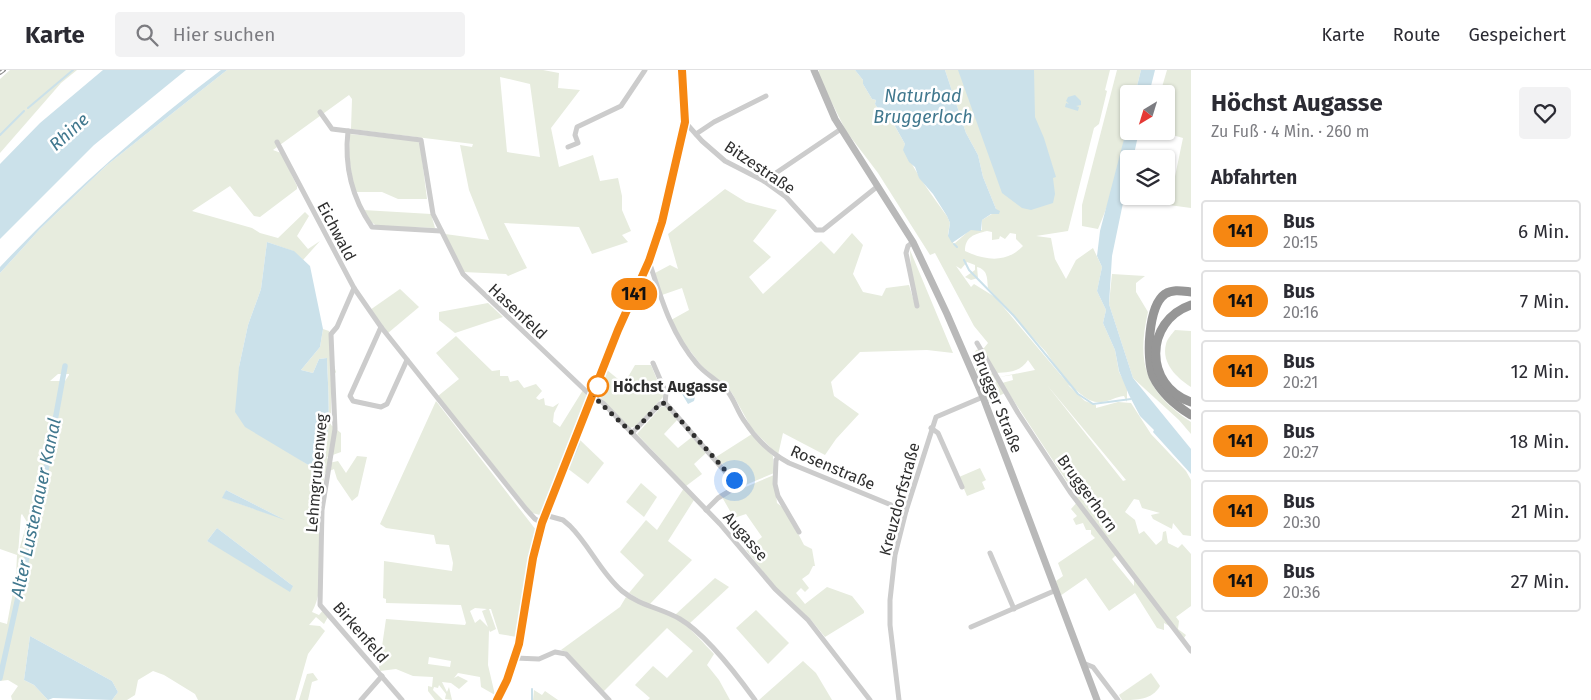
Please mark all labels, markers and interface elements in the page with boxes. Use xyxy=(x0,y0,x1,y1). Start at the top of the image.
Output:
search box xyxy=(115,12,465,57)
text: Karte xyxy=(25,21,85,49)
icon: search xyxy=(133,21,161,49)
text: Hier suchen xyxy=(173,23,275,46)
text: Karte xyxy=(1322,24,1365,46)
text: Route xyxy=(1393,24,1440,46)
text: Gespeichert xyxy=(1468,24,1566,46)
water label: Naturbad Bruggerloch xyxy=(873,85,973,128)
north arrow xyxy=(1120,85,1175,140)
map controls xyxy=(1120,85,1175,205)
button: heart xyxy=(1519,87,1571,139)
text: Höchst Augasse xyxy=(1211,89,1383,117)
water label: Rhine xyxy=(45,108,93,156)
text: Zu Fuß · 4 Min. · 260 m xyxy=(1211,122,1370,141)
street label: Bitzestraße xyxy=(721,137,799,198)
button: layers xyxy=(1120,150,1175,205)
text: Abfahrten xyxy=(1211,166,1297,189)
street label: Eichwald xyxy=(313,198,360,264)
text: Bus xyxy=(1283,210,1315,233)
text: 141 xyxy=(1228,220,1253,242)
text: 6 Min. xyxy=(1518,220,1569,243)
text: 20:15 xyxy=(1283,233,1318,252)
line badge: 141 xyxy=(605,278,663,310)
street label: Hasenfeld xyxy=(484,279,551,343)
text: Bus xyxy=(1283,280,1315,303)
text: 141 xyxy=(621,283,647,305)
text: 141 xyxy=(1228,290,1253,312)
text: 7 Min. xyxy=(1520,290,1569,313)
text: 20:16 xyxy=(1283,303,1319,322)
street label: Brugger Straße xyxy=(969,349,1027,456)
text: Bus xyxy=(1283,350,1315,373)
text: 141 xyxy=(1228,360,1253,382)
text: 12 Min. xyxy=(1510,360,1569,383)
text: 20:21 xyxy=(1283,373,1318,392)
marker: Höchst Augasse xyxy=(587,375,609,397)
place label: Höchst Augasse xyxy=(613,377,728,396)
street label: Lehmgrubenweg xyxy=(302,412,331,533)
water label: Alter Lustenauer Kanal xyxy=(6,416,66,601)
text: Bus xyxy=(1283,420,1315,443)
text: 141 xyxy=(1228,430,1253,452)
text: 18 Min. xyxy=(1509,430,1569,453)
street label: Rosenstraße xyxy=(788,441,878,494)
street label: Kreuzdorfstraße xyxy=(875,441,924,558)
text: 20:27 xyxy=(1283,443,1319,462)
street label: Bruggerhorn xyxy=(1053,451,1122,536)
your location xyxy=(722,468,747,493)
text: Bus xyxy=(1283,490,1315,513)
text: 141 xyxy=(1228,500,1253,522)
text: 21 Min. xyxy=(1511,500,1569,523)
street label: Augasse xyxy=(719,508,772,565)
text: 20:30 xyxy=(1283,513,1321,532)
text: Bus xyxy=(1283,560,1315,583)
text: 141 xyxy=(1228,570,1253,592)
text: 27 Min. xyxy=(1510,570,1569,593)
text: 20:36 xyxy=(1283,583,1320,602)
street label: Birkenfeld xyxy=(329,598,392,667)

